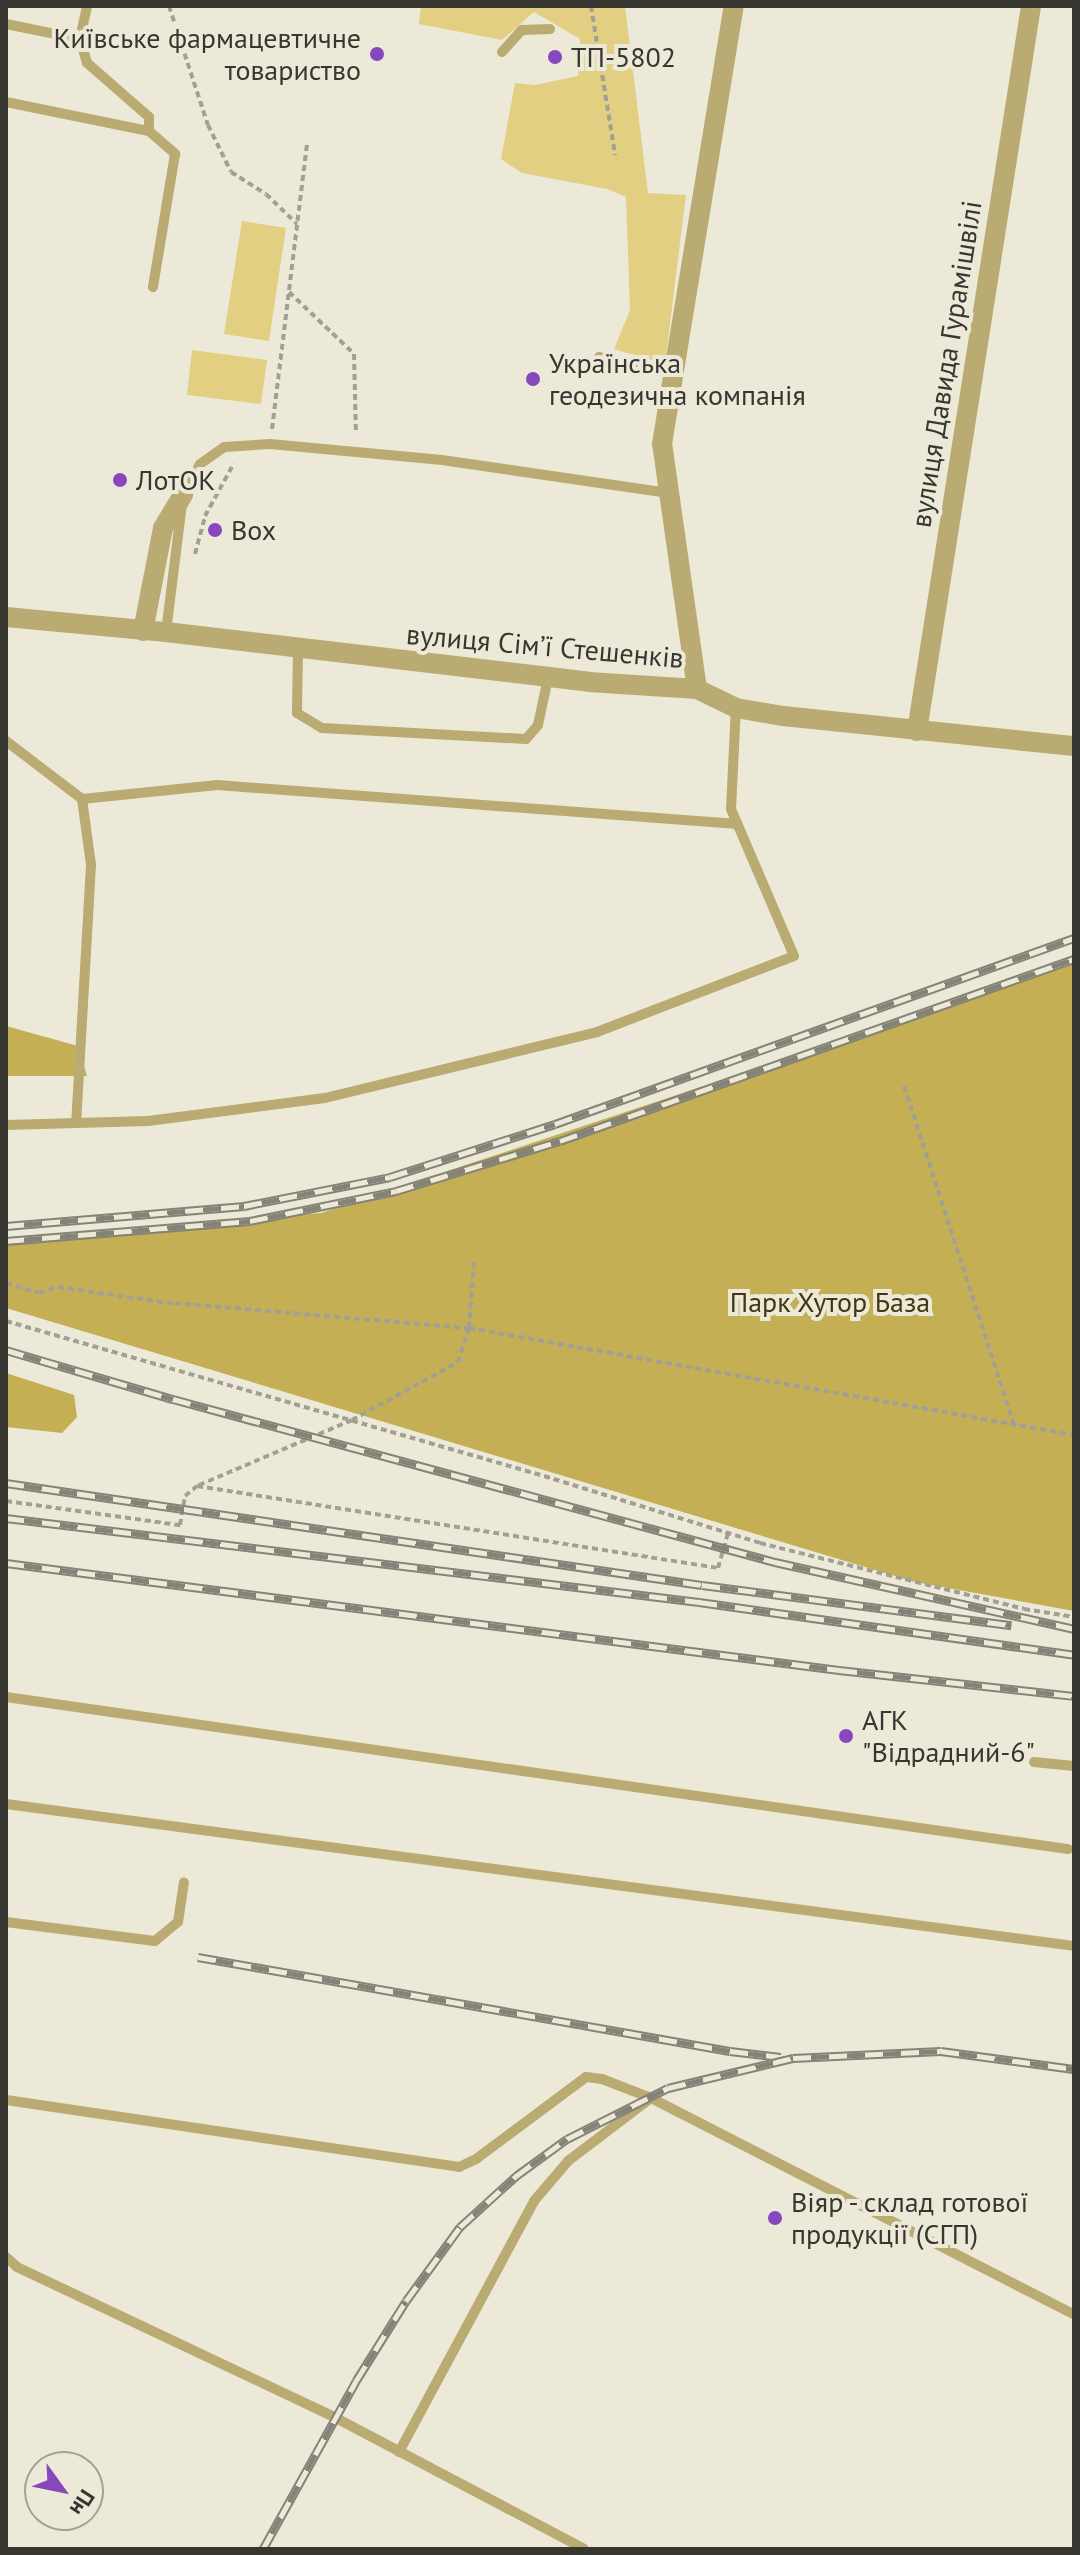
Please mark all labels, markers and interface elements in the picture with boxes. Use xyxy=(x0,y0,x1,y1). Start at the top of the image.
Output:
place label: Київське фармацевтичне товариство xyxy=(53,21,361,87)
place label: ТП-5802 xyxy=(571,40,676,74)
marker: Київське фармацевтичне товариство xyxy=(368,45,386,63)
marker: ТП-5802 xyxy=(546,48,564,66)
street label: вулиця Давида Гурамішвілі xyxy=(904,198,988,530)
place label: Українська геодезична компанія xyxy=(549,346,806,412)
marker: Українська геодезична компанія xyxy=(524,370,542,388)
place label: ЛотОК xyxy=(136,463,215,497)
marker: ЛотОК xyxy=(111,471,129,489)
place label: Box xyxy=(231,513,276,547)
marker: Box xyxy=(206,521,224,539)
street label: вулиця Сімʼї Стешенків xyxy=(405,617,685,675)
park label: Парк Хутор База xyxy=(729,1285,931,1319)
place label: АГК "Відрадний-6" xyxy=(862,1703,1035,1769)
marker: АГК "Відрадний-6" xyxy=(837,1727,855,1745)
place label: Віяр - склад готової продукції (СГП) xyxy=(791,2185,1033,2251)
marker: Віяр - склад готової продукції (СГП) xyxy=(766,2209,784,2227)
north arrow xyxy=(24,2451,104,2531)
text: Пн xyxy=(64,2485,101,2521)

